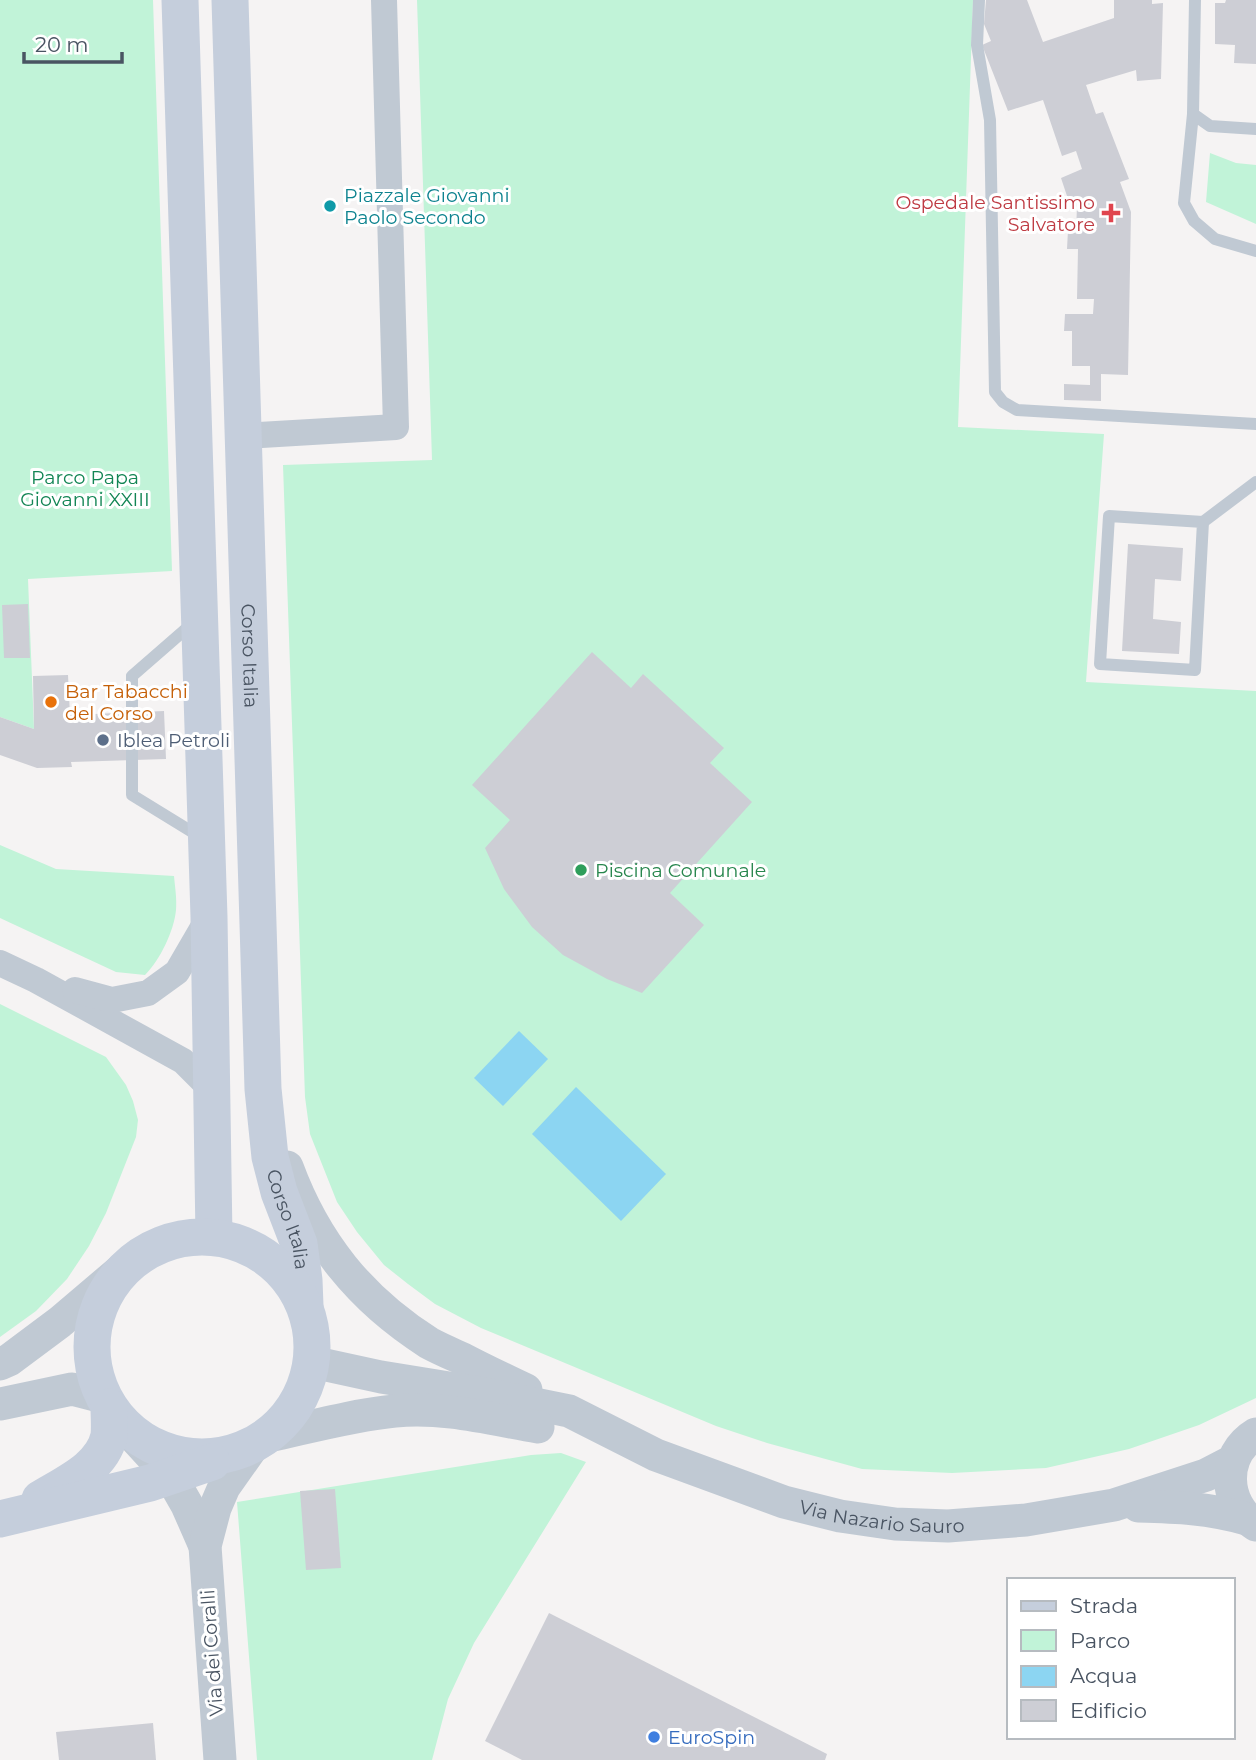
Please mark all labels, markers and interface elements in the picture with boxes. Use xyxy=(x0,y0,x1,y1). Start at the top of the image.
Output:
scale bar xyxy=(24,21,122,65)
text: 20 m xyxy=(35,32,89,57)
place label: Piazzale Giovanni Paolo Secondo xyxy=(344,184,510,229)
place label: Ospedale Santissimo Salvatore xyxy=(895,191,1095,236)
marker: Piazzale Giovanni Paolo Secondo xyxy=(322,198,338,214)
marker: Ospedale Santissimo Salvatore xyxy=(1101,203,1121,223)
park label: Parco Papa Giovanni XXIII xyxy=(20,466,150,511)
street label: Corso Italia xyxy=(237,603,263,708)
place label: Bar Tabacchi del Corso xyxy=(65,680,188,725)
marker: Bar Tabacchi del Corso xyxy=(43,694,59,710)
place label: Iblea Petroli xyxy=(117,729,230,752)
marker: Iblea Petroli xyxy=(95,732,111,748)
place label: Piscina Comunale xyxy=(595,859,766,882)
marker: Piscina Comunale xyxy=(573,862,589,878)
street label: Corso Italia xyxy=(262,1167,314,1271)
street label: Via Nazario Sauro xyxy=(797,1495,965,1538)
legend xyxy=(1007,1578,1235,1739)
street label: Via dei Coralli xyxy=(196,1589,228,1717)
text: Strada xyxy=(1070,1593,1138,1618)
text: Parco xyxy=(1070,1628,1130,1653)
text: Acqua xyxy=(1070,1663,1137,1688)
text: Edificio xyxy=(1070,1698,1147,1723)
place label: EuroSpin xyxy=(668,1726,755,1749)
marker: EuroSpin xyxy=(646,1729,662,1745)

